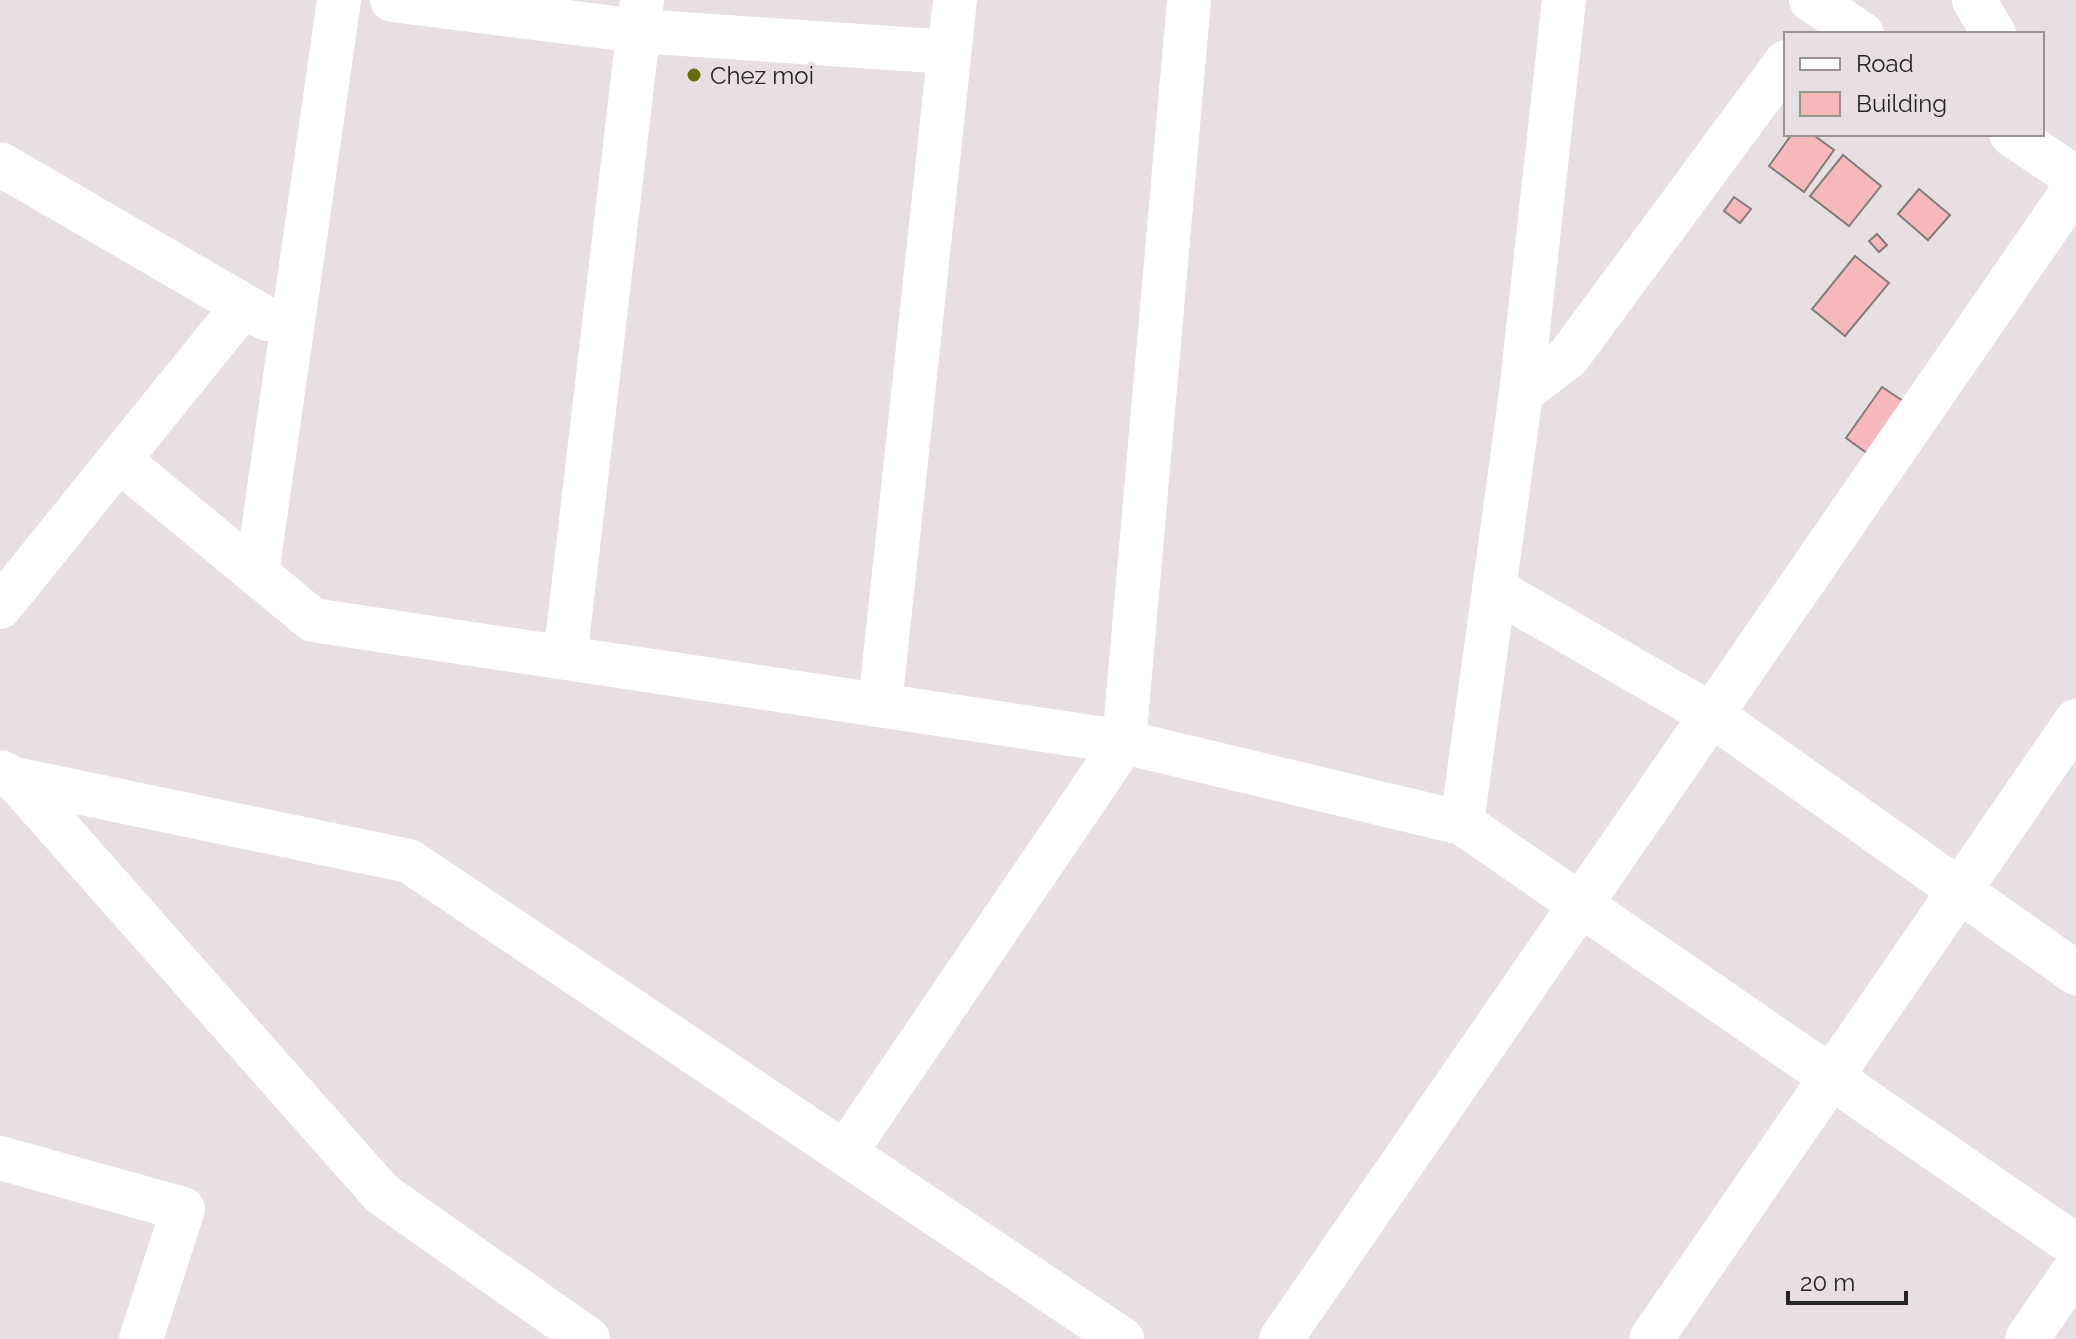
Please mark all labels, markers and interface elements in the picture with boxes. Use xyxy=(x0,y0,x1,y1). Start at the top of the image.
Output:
legend xyxy=(1784,32,2044,136)
text: Road xyxy=(1856,49,1914,78)
place label: Chez moi xyxy=(710,61,814,90)
marker: Chez moi xyxy=(685,66,703,84)
text: Building xyxy=(1856,89,1947,118)
scale bar xyxy=(1788,1255,1906,1305)
text: 20 m xyxy=(1800,1268,1855,1297)

